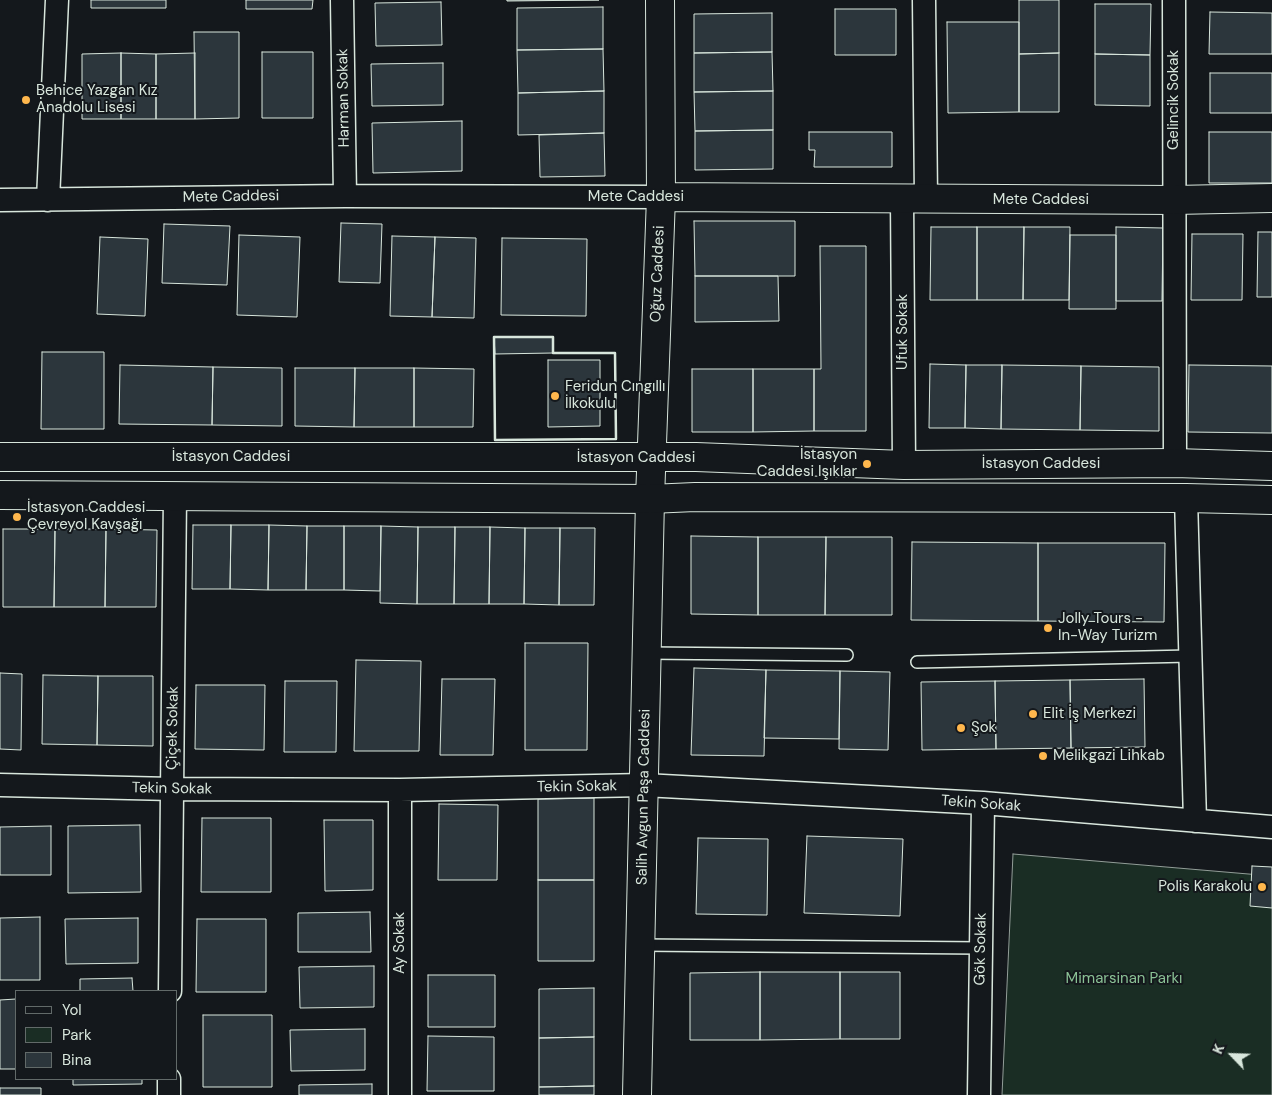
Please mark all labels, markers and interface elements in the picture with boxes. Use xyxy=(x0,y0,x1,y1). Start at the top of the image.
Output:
street label: Harman Sokak xyxy=(334,48,354,148)
street label: Gelincik Sokak xyxy=(1165,50,1183,150)
place label: Behice Yazgan Kız Anadolu Lisesi xyxy=(36,82,158,117)
marker: Behice Yazgan Kız Anadolu Lisesi xyxy=(20,94,32,106)
street label: Mete Caddesi xyxy=(183,187,279,207)
street label: Mete Caddesi xyxy=(588,188,684,206)
street label: Mete Caddesi xyxy=(993,191,1089,209)
street label: Oğuz Caddesi xyxy=(647,225,669,323)
street label: Ufuk Sokak xyxy=(894,294,912,370)
place label: Feridun Cıngıllı İlkokulu xyxy=(565,378,665,413)
marker: Feridun Cıngıllı İlkokulu xyxy=(549,390,561,402)
place label: İstasyon Caddesi Işıklar xyxy=(757,446,857,481)
street label: İstasyon Caddesi xyxy=(172,448,290,466)
street label: İstasyon Caddesi xyxy=(577,449,695,467)
street label: İstasyon Caddesi xyxy=(982,455,1100,473)
marker: İstasyon Caddesi Işıklar xyxy=(861,458,873,470)
place label: İstasyon Caddesi Çevreyol Kavşağı xyxy=(27,499,145,534)
marker: İstasyon Caddesi Çevreyol Kavşağı xyxy=(11,511,23,523)
place label: Jolly Tours - In-Way Turizm xyxy=(1058,610,1157,645)
marker: Jolly Tours - In-Way Turizm xyxy=(1042,622,1054,634)
street label: Çiçek Sokak xyxy=(163,686,183,770)
place label: Elit İş Merkezi xyxy=(1043,705,1136,723)
marker: Elit İş Merkezi xyxy=(1027,708,1039,720)
street label: Salih Avgun Paşa Caddesi xyxy=(633,709,655,885)
place label: Şok xyxy=(971,719,996,737)
marker: Şok xyxy=(955,722,967,734)
place label: Melikgazi Lihkab xyxy=(1053,747,1165,765)
marker: Melikgazi Lihkab xyxy=(1037,750,1049,762)
street label: Tekin Sokak xyxy=(537,777,617,797)
street label: Tekin Sokak xyxy=(132,779,212,799)
street label: Tekin Sokak xyxy=(940,792,1022,816)
place label: Polis Karakolu xyxy=(1158,878,1252,896)
marker: Polis Karakolu xyxy=(1256,881,1268,893)
street label: Ay Sokak xyxy=(391,912,409,974)
street label: Gök Sokak xyxy=(971,913,991,985)
park label: Mimarsinan Parkı xyxy=(1066,970,1182,988)
legend xyxy=(15,990,178,1080)
text: Yol xyxy=(62,1000,82,1020)
text: Park xyxy=(62,1025,92,1045)
north arrow xyxy=(1207,1030,1257,1080)
text: K xyxy=(1208,1041,1228,1057)
text: Bina xyxy=(62,1050,91,1070)

